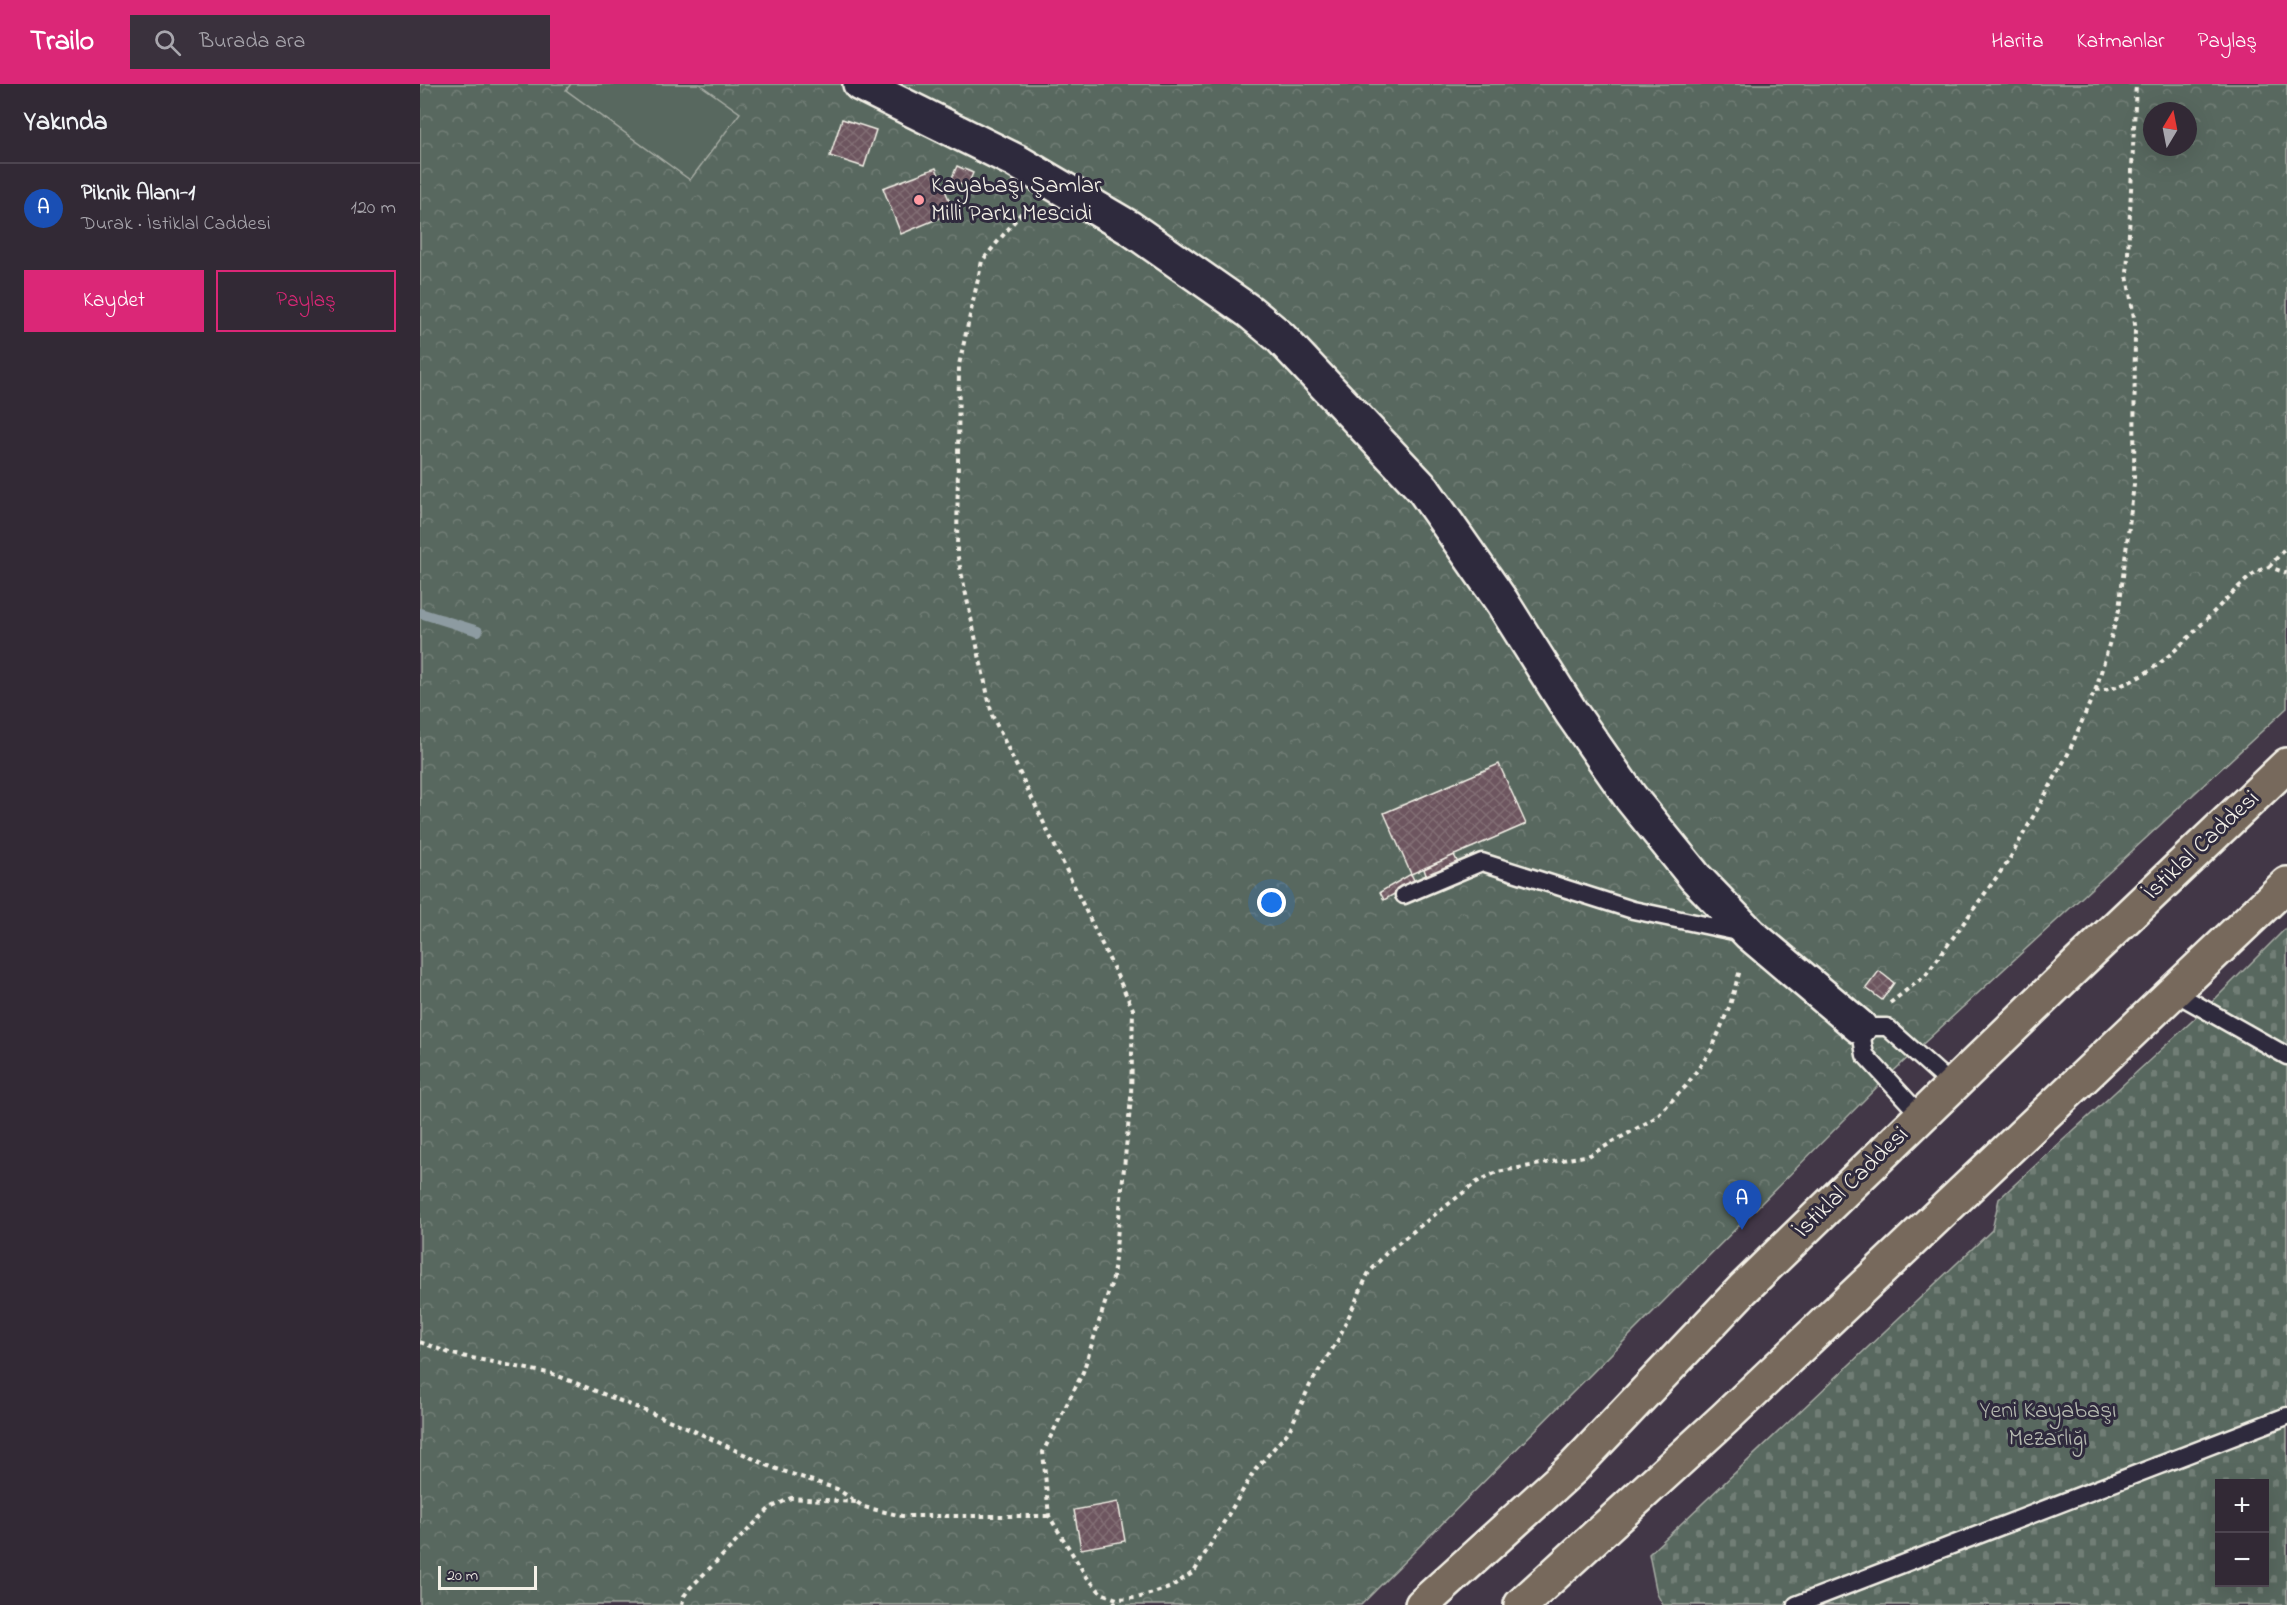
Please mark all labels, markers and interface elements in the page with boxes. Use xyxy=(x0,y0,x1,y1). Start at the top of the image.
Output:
search box xyxy=(130,15,550,69)
text: Trailo xyxy=(30,22,94,63)
icon: search xyxy=(151,26,184,59)
text: Burada ara xyxy=(199,26,306,58)
text: Harita xyxy=(1991,27,2044,57)
text: Katmanlar xyxy=(2077,27,2165,57)
text: Paylaş xyxy=(2198,27,2257,57)
north arrow xyxy=(2143,102,2197,156)
text: Yakında xyxy=(24,104,108,142)
place label: Kayabaşı Şamlar Milli Parkı Mescidi xyxy=(931,169,1102,232)
text: Piknik Alanı-1 xyxy=(81,178,195,210)
marker: Kayabaşı Şamlar Milli Parkı Mescidi xyxy=(912,193,926,207)
text: A xyxy=(37,194,50,223)
text: 120 m xyxy=(351,194,396,223)
text: Durak · İstiklal Caddesi xyxy=(81,210,271,239)
button: Kaydet xyxy=(24,270,204,332)
button: Paylaş xyxy=(216,270,396,332)
street label: İstiklal Caddesi xyxy=(2136,783,2268,909)
your location xyxy=(1257,888,1286,917)
street label: İstiklal Caddesi xyxy=(1787,1119,1917,1247)
pin: A xyxy=(1722,1180,1762,1230)
park label: Yeni Kayabaşı Mezarlığı xyxy=(1980,1394,2117,1457)
map controls xyxy=(2215,1479,2269,1587)
button: + xyxy=(2215,1479,2269,1533)
button: − xyxy=(2215,1533,2269,1587)
scale bar xyxy=(438,1563,537,1590)
text: 20 m xyxy=(447,1564,478,1588)

